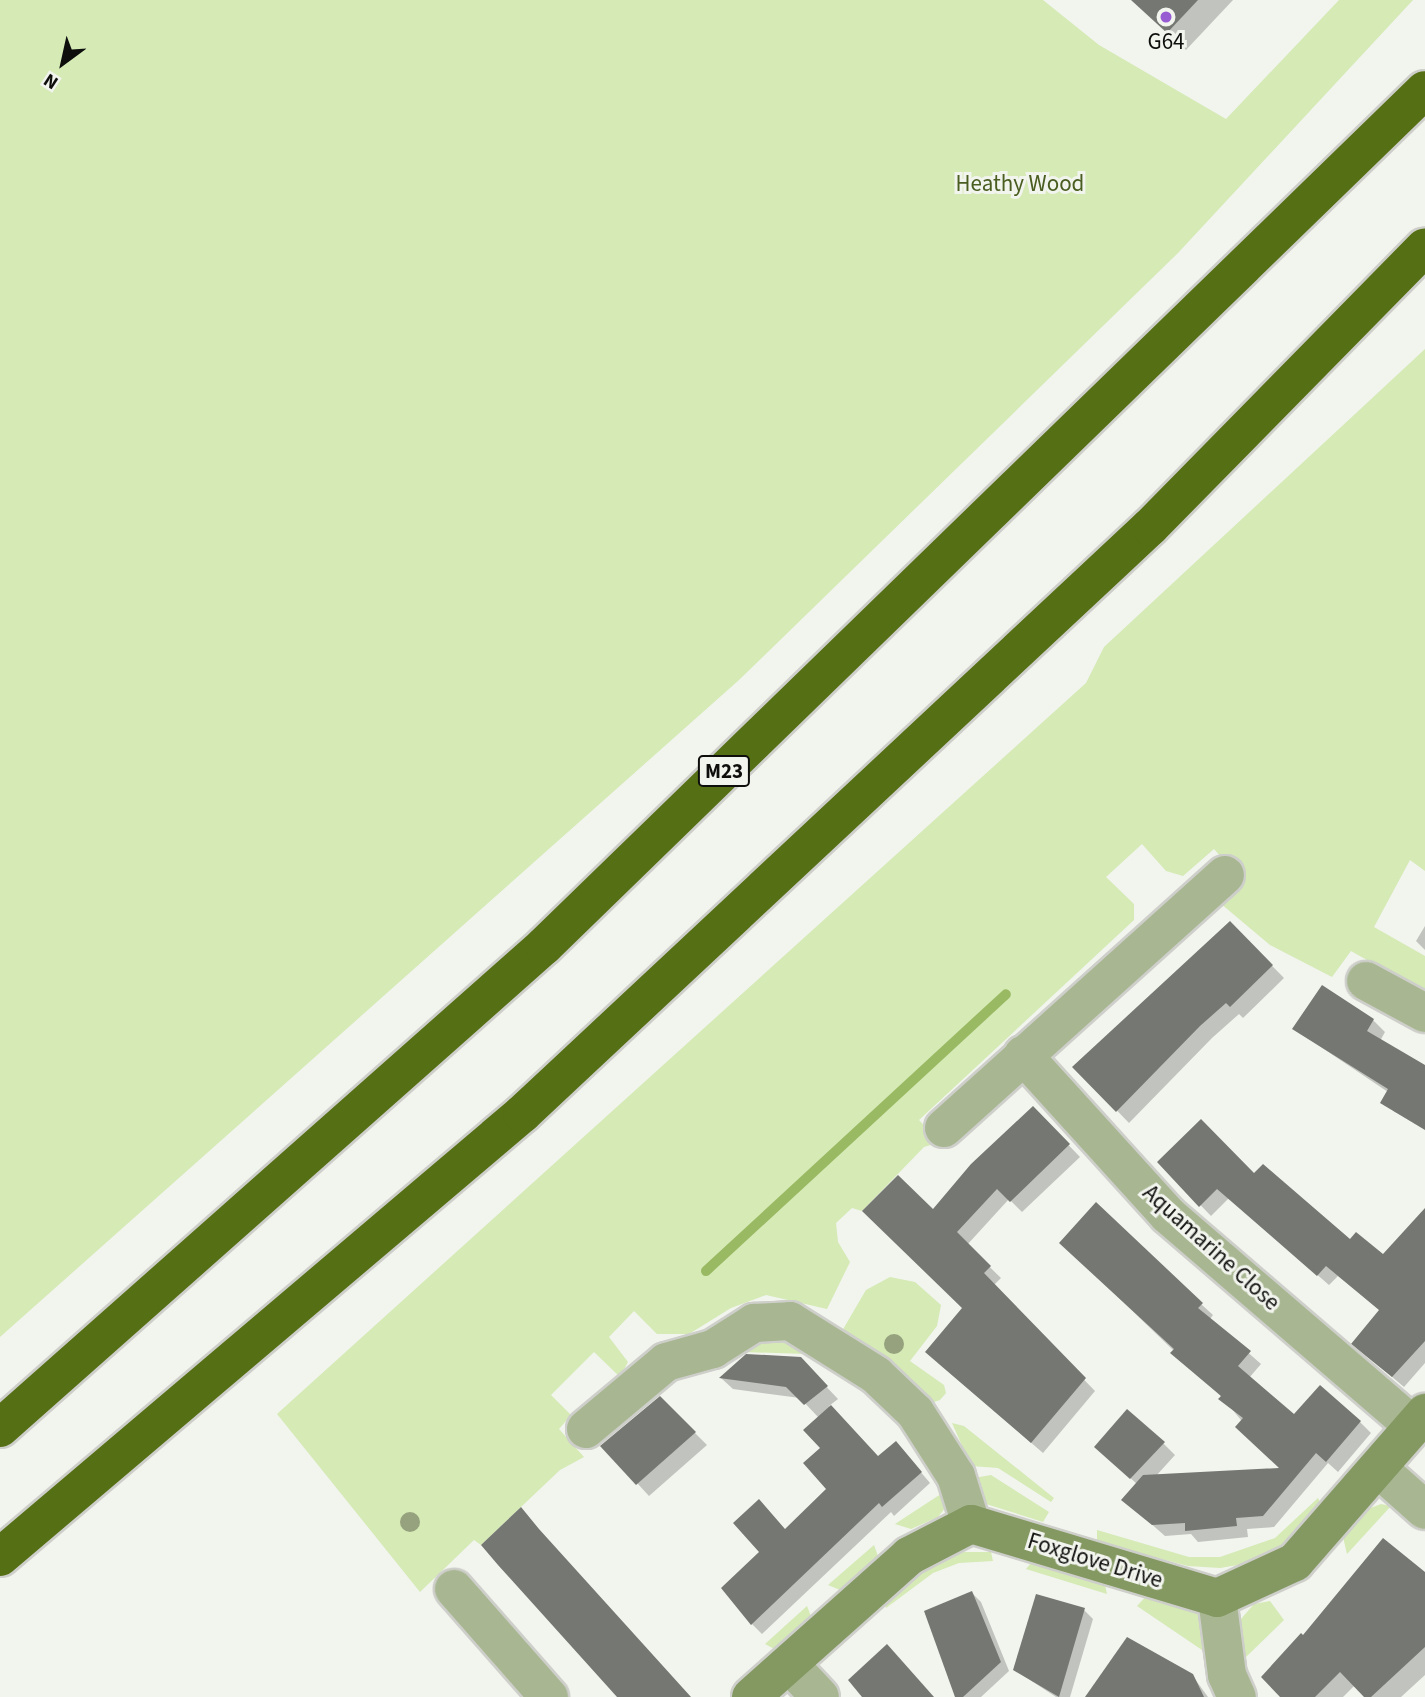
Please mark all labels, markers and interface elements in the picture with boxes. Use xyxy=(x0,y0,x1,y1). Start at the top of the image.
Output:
marker: G64 xyxy=(1158,9,1174,25)
north arrow xyxy=(28,28,98,98)
place label: G64 xyxy=(1147,28,1185,56)
text: N xyxy=(39,66,64,96)
park label: Heathy Wood xyxy=(956,170,1084,198)
road number: M23 xyxy=(698,754,750,788)
street label: Aquamarine Close xyxy=(1137,1179,1285,1317)
street label: Foxglove Drive xyxy=(1024,1527,1166,1595)

